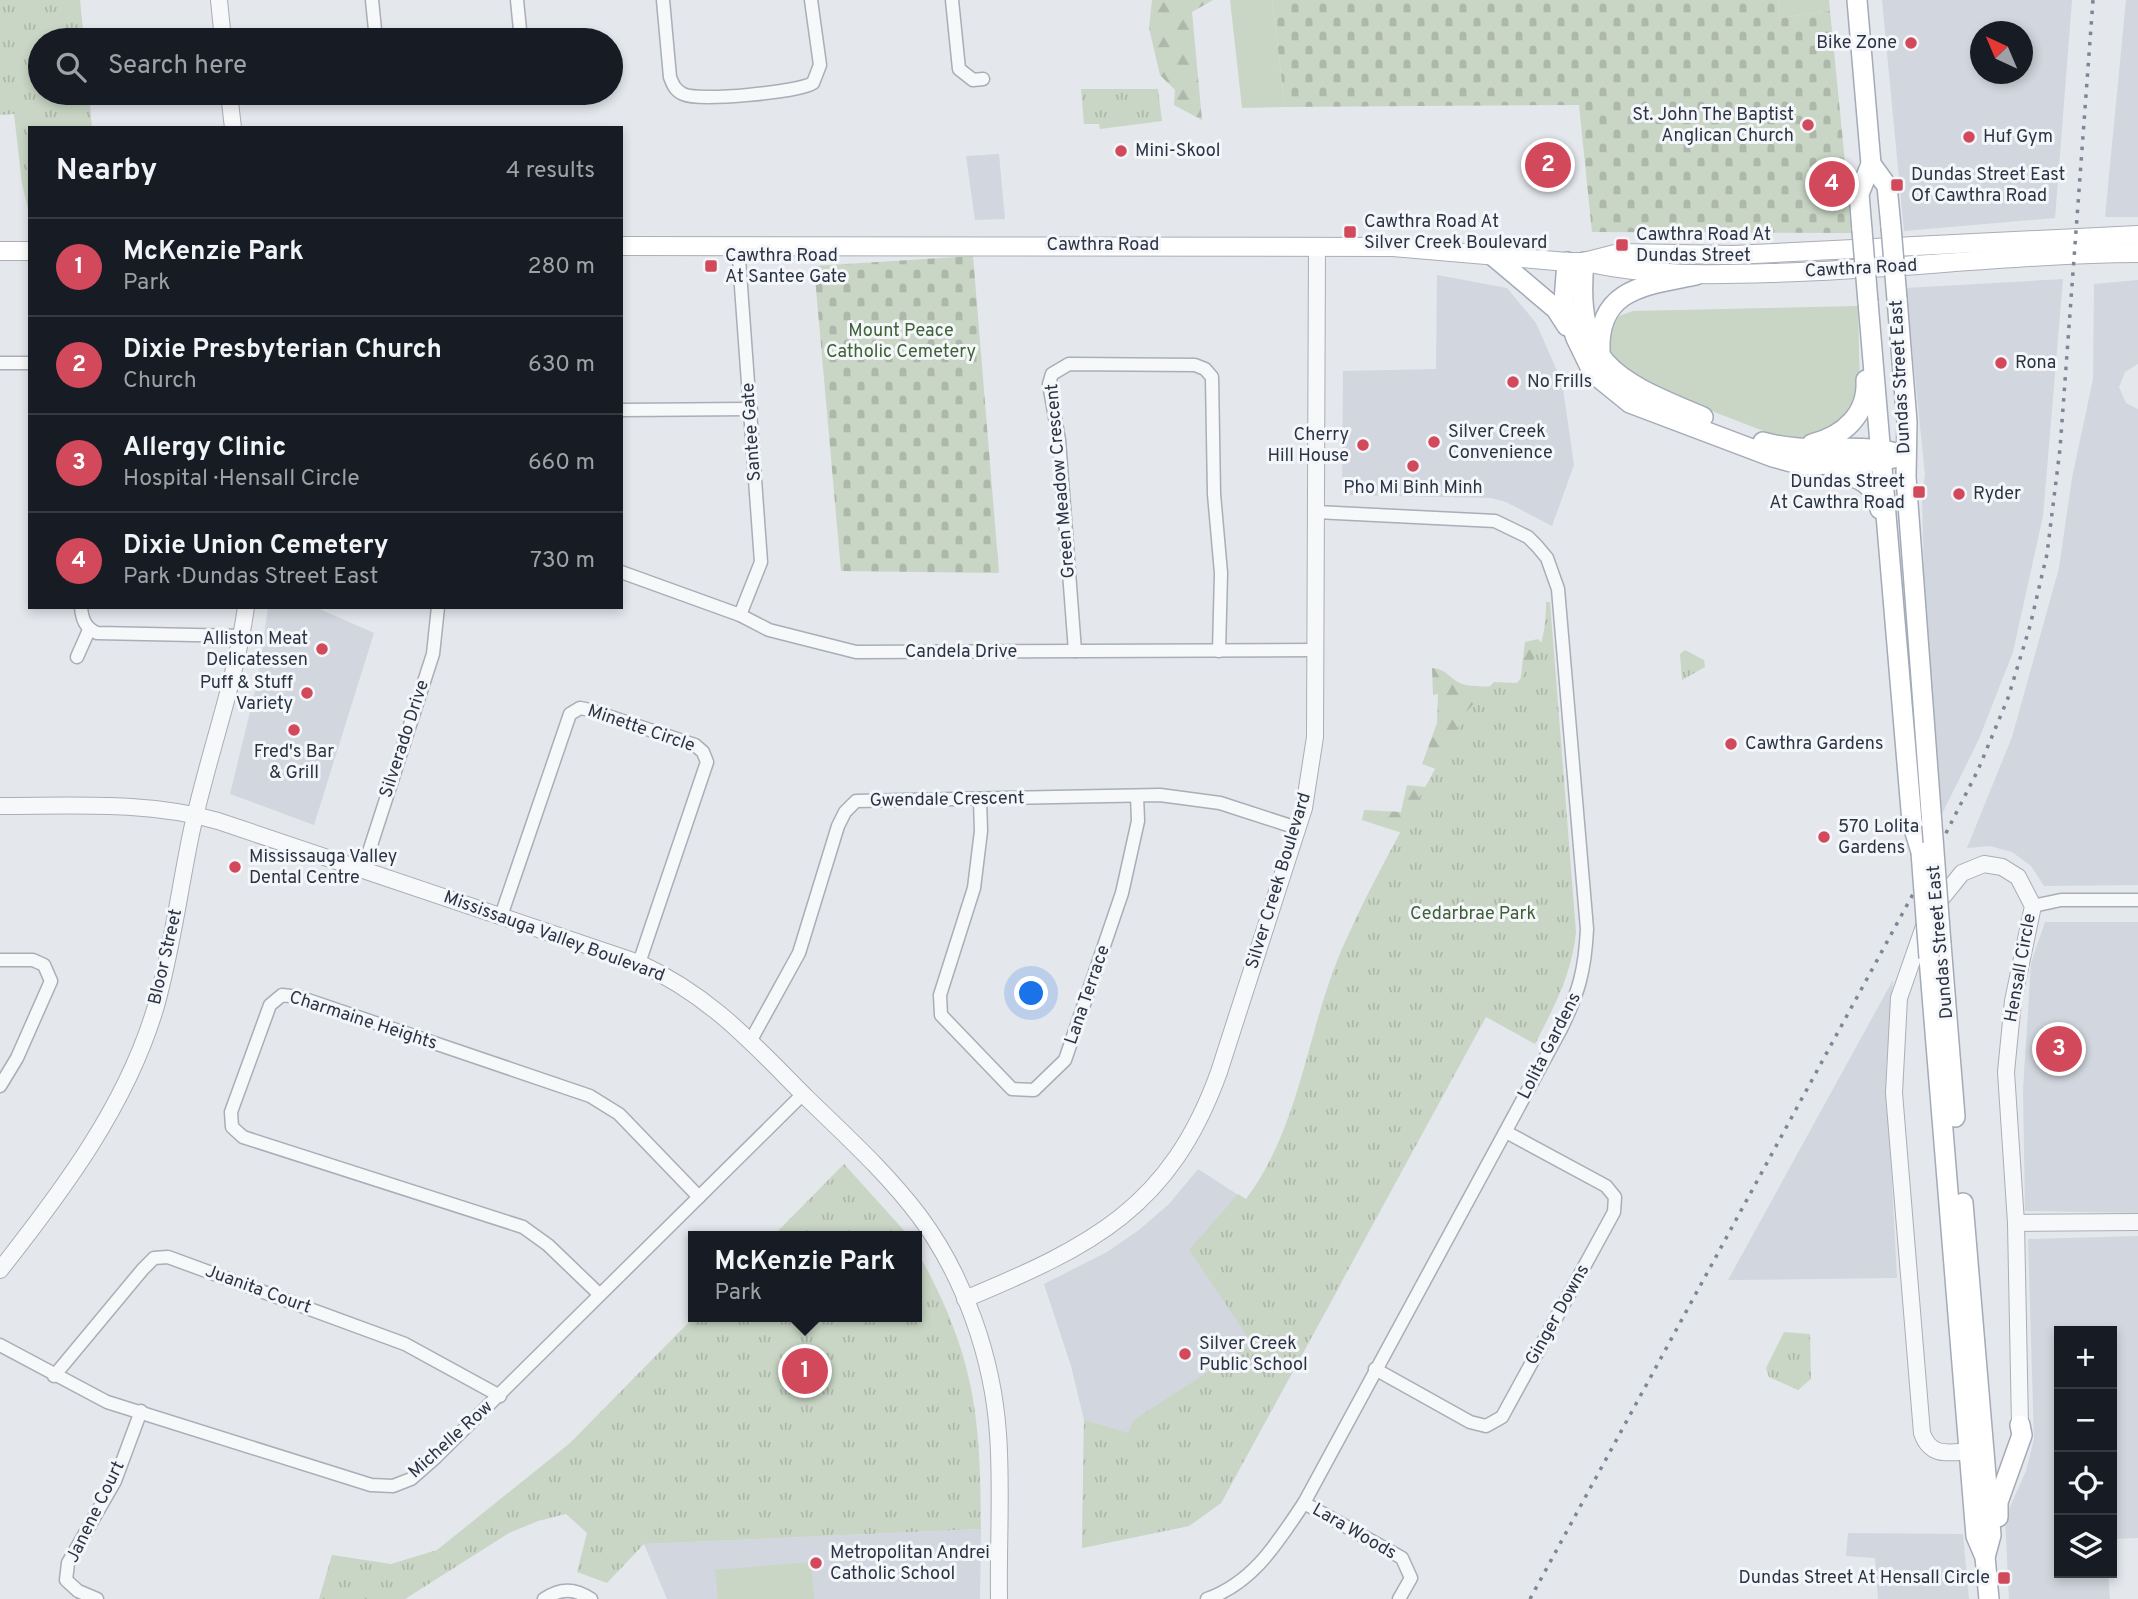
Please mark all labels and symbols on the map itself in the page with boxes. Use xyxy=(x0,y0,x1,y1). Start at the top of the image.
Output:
north arrow xyxy=(1970,21,2033,84)
place label: Bike Zone xyxy=(1816,32,1897,55)
marker: Bike Zone xyxy=(1903,35,1919,51)
place label: St. John The Baptist Anglican Church xyxy=(1632,104,1794,148)
marker: St. John The Baptist Anglican Church xyxy=(1800,117,1816,133)
place label: Huf Gym xyxy=(1983,126,2053,149)
marker: Huf Gym xyxy=(1961,129,1977,145)
pin: 2 xyxy=(1525,139,1571,191)
place label: Mini-Skool xyxy=(1135,140,1221,163)
marker: Mini-Skool xyxy=(1113,143,1129,159)
pin: 4 xyxy=(1809,158,1855,210)
place label: Dundas Street East Of Cawthra Road xyxy=(1911,164,2065,208)
marker: Dundas Street East Of Cawthra Road xyxy=(1889,177,1905,193)
place label: Cawthra Road At Silver Creek Boulevard xyxy=(1364,211,1547,255)
marker: Cawthra Road At Silver Creek Boulevard xyxy=(1342,224,1358,240)
place label: Cawthra Road At Dundas Street xyxy=(1636,224,1771,268)
street label: Cawthra Road xyxy=(1047,234,1159,257)
marker: Cawthra Road At Dundas Street xyxy=(1614,237,1630,253)
place label: Cawthra Road At Santee Gate xyxy=(725,245,847,289)
street label: Cawthra Road xyxy=(1804,255,1918,283)
marker: Cawthra Road At Santee Gate xyxy=(703,258,719,274)
street label: Dundas Street East xyxy=(1885,299,1917,455)
park label: Mount Peace Catholic Cemetery xyxy=(826,320,976,364)
place label: Rona xyxy=(2015,352,2056,375)
marker: Rona xyxy=(1993,355,2009,371)
place label: No Frills xyxy=(1527,371,1592,394)
marker: No Frills xyxy=(1505,374,1521,390)
street label: Santee Gate xyxy=(737,382,767,482)
street label: Green Meadow Crescent xyxy=(1041,383,1081,579)
place label: Silver Creek Convenience xyxy=(1448,421,1553,465)
place label: Cherry Hill House xyxy=(1267,424,1349,468)
marker: Silver Creek Convenience xyxy=(1426,434,1442,450)
marker: Cherry Hill House xyxy=(1355,437,1371,453)
marker: Pho Mi Binh Minh xyxy=(1405,458,1421,474)
place label: Dundas Street At Cawthra Road xyxy=(1769,471,1905,515)
place label: Pho Mi Binh Minh xyxy=(1343,477,1483,500)
place label: Ryder xyxy=(1973,483,2021,506)
marker: Dundas Street At Cawthra Road xyxy=(1911,484,1927,500)
marker: Ryder xyxy=(1951,486,1967,502)
place label: Alliston Meat Delicatessen xyxy=(202,628,308,672)
marker: Alliston Meat Delicatessen xyxy=(314,641,330,657)
street label: Candela Drive xyxy=(905,641,1017,664)
place label: Puff & Stuff Variety xyxy=(200,672,293,716)
street label: Silverado Drive xyxy=(375,677,435,801)
marker: Puff & Stuff Variety xyxy=(299,685,315,701)
street label: Minette Circle xyxy=(584,700,698,758)
marker: Fred's Bar & Grill xyxy=(286,722,302,738)
place label: Cawthra Gardens xyxy=(1745,733,1883,756)
marker: Cawthra Gardens xyxy=(1723,736,1739,752)
place label: Fred's Bar & Grill xyxy=(254,741,334,785)
street label: Gwendale Crescent xyxy=(869,787,1025,813)
street label: Silver Creek Boulevard xyxy=(1241,790,1317,972)
place label: 570 Lolita Gardens xyxy=(1838,816,1919,860)
marker: 570 Lolita Gardens xyxy=(1816,829,1832,845)
place label: Mississauga Valley Dental Centre xyxy=(249,846,397,890)
marker: Mississauga Valley Dental Centre xyxy=(227,859,243,875)
street label: Dundas Street East xyxy=(1923,864,1959,1020)
street label: Mississauga Valley Boulevard xyxy=(440,886,668,988)
park label: Cedarbrae Park xyxy=(1410,903,1536,926)
street label: Bloor Street xyxy=(144,907,188,1007)
street label: Hensall Circle xyxy=(2000,912,2042,1024)
street label: Lana Terrace xyxy=(1060,942,1116,1048)
your location xyxy=(1014,976,1048,1010)
street label: Charmaine Heights xyxy=(286,986,440,1056)
street label: Lolita Gardens xyxy=(1513,989,1587,1103)
pin: 3 xyxy=(2036,1023,2082,1075)
street label: Juanita Court xyxy=(202,1260,314,1320)
street label: Ginger Downs xyxy=(1521,1260,1595,1370)
place label: Silver Creek Public School xyxy=(1199,1333,1308,1377)
pin: 1 xyxy=(782,1345,828,1397)
marker: Silver Creek Public School xyxy=(1177,1346,1193,1362)
street label: Michelle Row xyxy=(404,1396,498,1484)
street label: Janene Court xyxy=(62,1457,130,1567)
street label: Lara Woods xyxy=(1308,1499,1400,1565)
place label: Metropolitan Andrei Catholic School xyxy=(830,1542,990,1586)
marker: Metropolitan Andrei Catholic School xyxy=(808,1555,824,1571)
place label: Dundas Street At Hensall Circle xyxy=(1739,1567,1990,1590)
marker: Dundas Street At Hensall Circle xyxy=(1996,1570,2012,1586)

